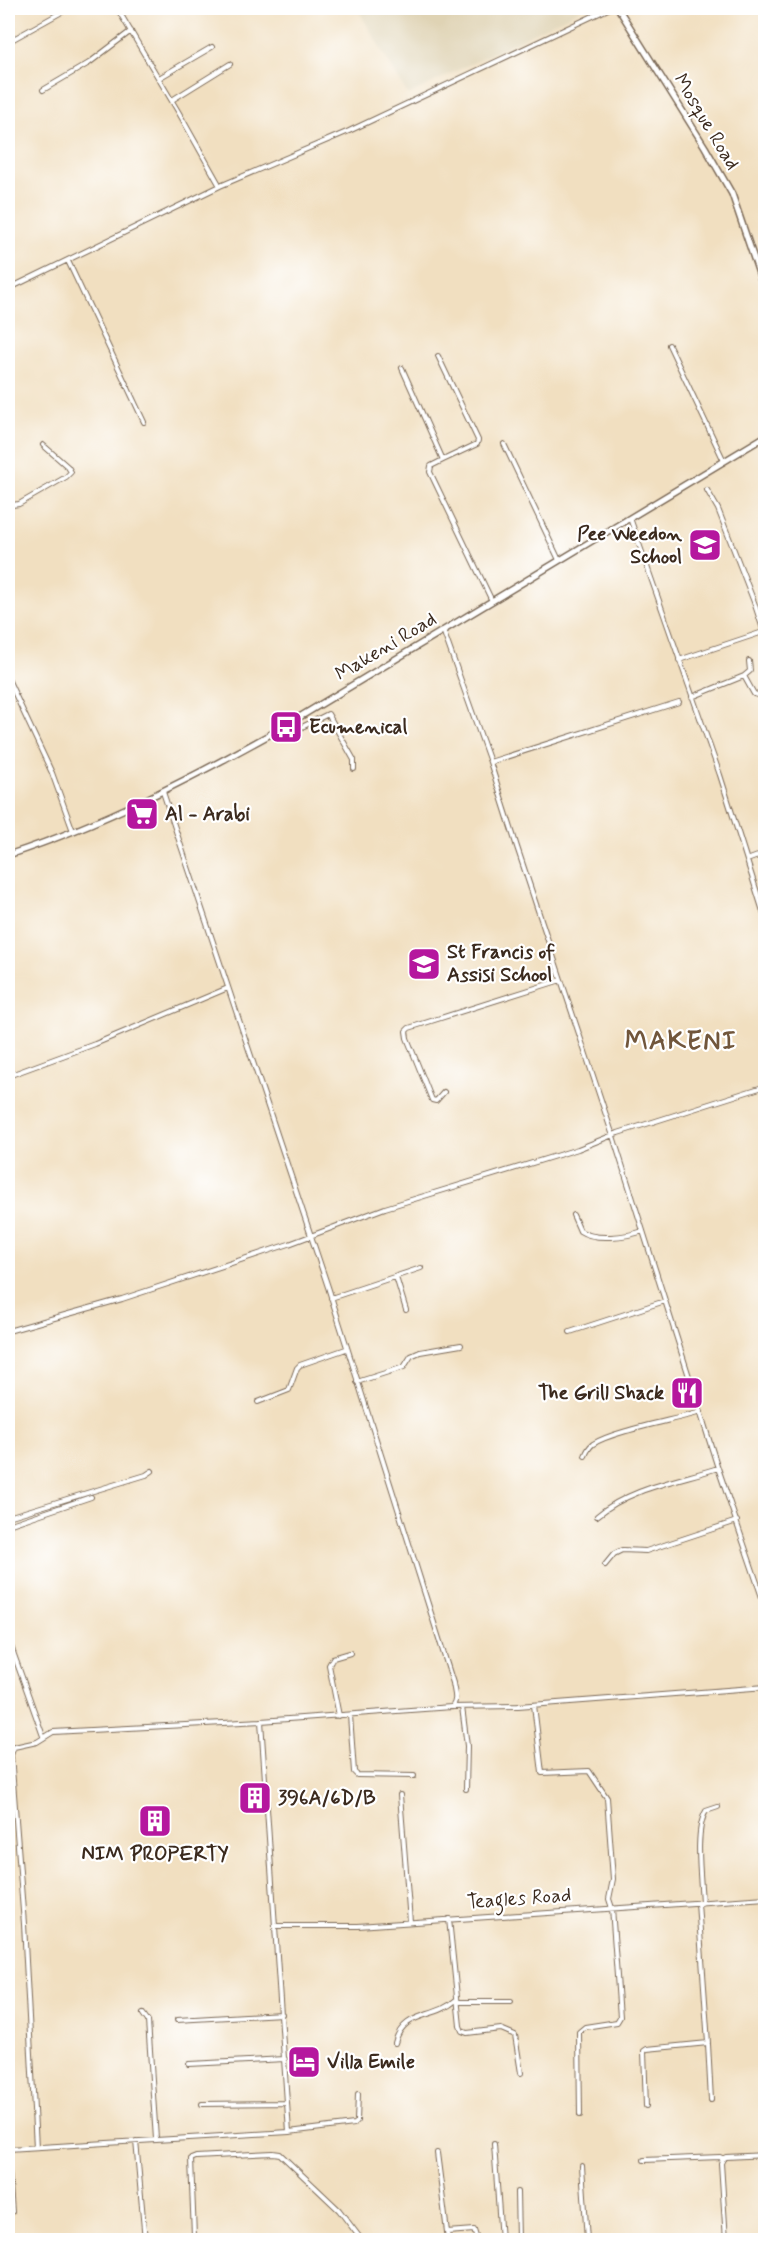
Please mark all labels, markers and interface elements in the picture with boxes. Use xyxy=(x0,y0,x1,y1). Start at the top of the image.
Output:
street label: Mosque Road xyxy=(667,69,745,175)
place label: Pee Weedon School xyxy=(577,521,682,571)
school or university icon: Pee Weedon School xyxy=(687,527,723,563)
street label: Makeni Road xyxy=(330,606,442,688)
bus stop icon: Ecumenical xyxy=(268,709,304,745)
place label: Ecumenical xyxy=(309,714,407,741)
supermarket icon: Al - Arabi xyxy=(124,796,160,832)
place label: Al - Arabi xyxy=(165,801,250,828)
place label: St Francis of Assisi School xyxy=(447,939,555,989)
school or university icon: St Francis of Assisi School xyxy=(406,946,442,982)
district label: MAKENI xyxy=(625,1025,737,1059)
restaurant icon: The Grill Shack xyxy=(669,1375,705,1411)
place label: The Grill Shack xyxy=(538,1380,664,1407)
building icon: 396A/6D/B xyxy=(237,1780,273,1816)
place label: 396A/6D/B xyxy=(278,1785,376,1812)
building icon: NIM PROPERTY xyxy=(137,1803,173,1839)
place label: NIM PROPERTY xyxy=(81,1841,229,1868)
street label: Teagles Road xyxy=(466,1882,572,1918)
hotel icon: Villa Emile xyxy=(286,2044,322,2080)
place label: Villa Emile xyxy=(327,2049,415,2076)

